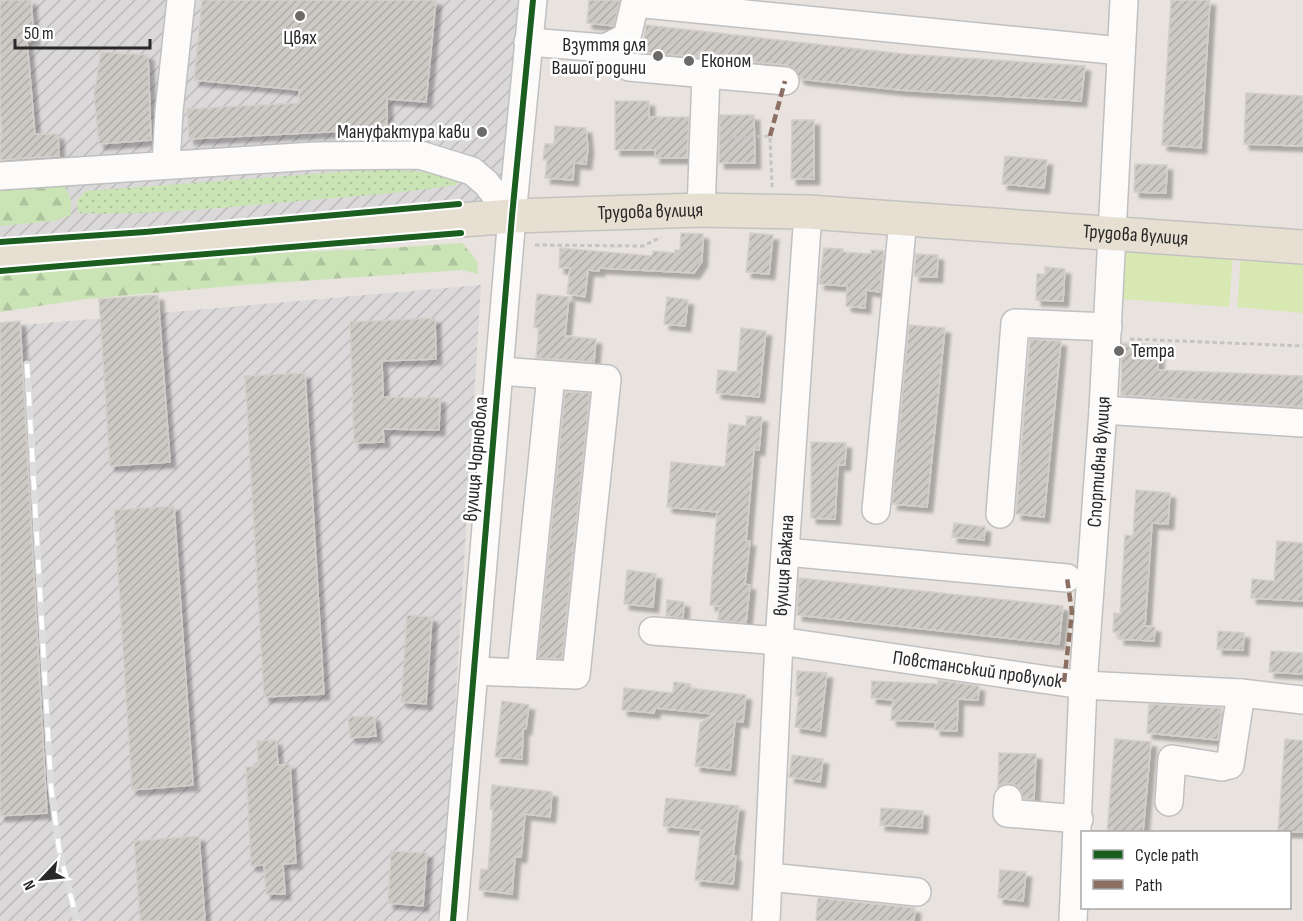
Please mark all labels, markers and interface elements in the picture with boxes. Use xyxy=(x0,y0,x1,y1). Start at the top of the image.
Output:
marker: Цвях xyxy=(293,9,307,23)
scale bar xyxy=(15,12,150,50)
text: 50 m xyxy=(24,23,54,44)
place label: Цвях xyxy=(283,26,317,50)
place label: Взуття для Вашої родини xyxy=(552,33,646,80)
marker: Взуття для Вашої родини xyxy=(651,49,665,63)
place label: Економ xyxy=(701,49,751,73)
marker: Економ xyxy=(682,54,696,68)
place label: Мануфактура кави xyxy=(337,120,470,144)
marker: Мануфактура кави xyxy=(475,125,489,139)
street label: Трудова вулиця xyxy=(597,198,703,225)
street label: Трудова вулиця xyxy=(1082,219,1189,251)
place label: Тетра xyxy=(1131,339,1175,363)
marker: Тетра xyxy=(1112,344,1126,358)
street label: вулиця Чорновола xyxy=(459,396,493,522)
street label: Спортивна вулиця xyxy=(1083,396,1116,528)
street label: вулиця Бажана xyxy=(769,514,800,617)
street label: Повстанський провулок xyxy=(891,646,1064,694)
legend xyxy=(1081,831,1291,909)
text: Cycle path xyxy=(1135,845,1199,866)
north arrow xyxy=(12,849,72,909)
text: Path xyxy=(1135,875,1163,896)
text: N xyxy=(19,877,40,893)

